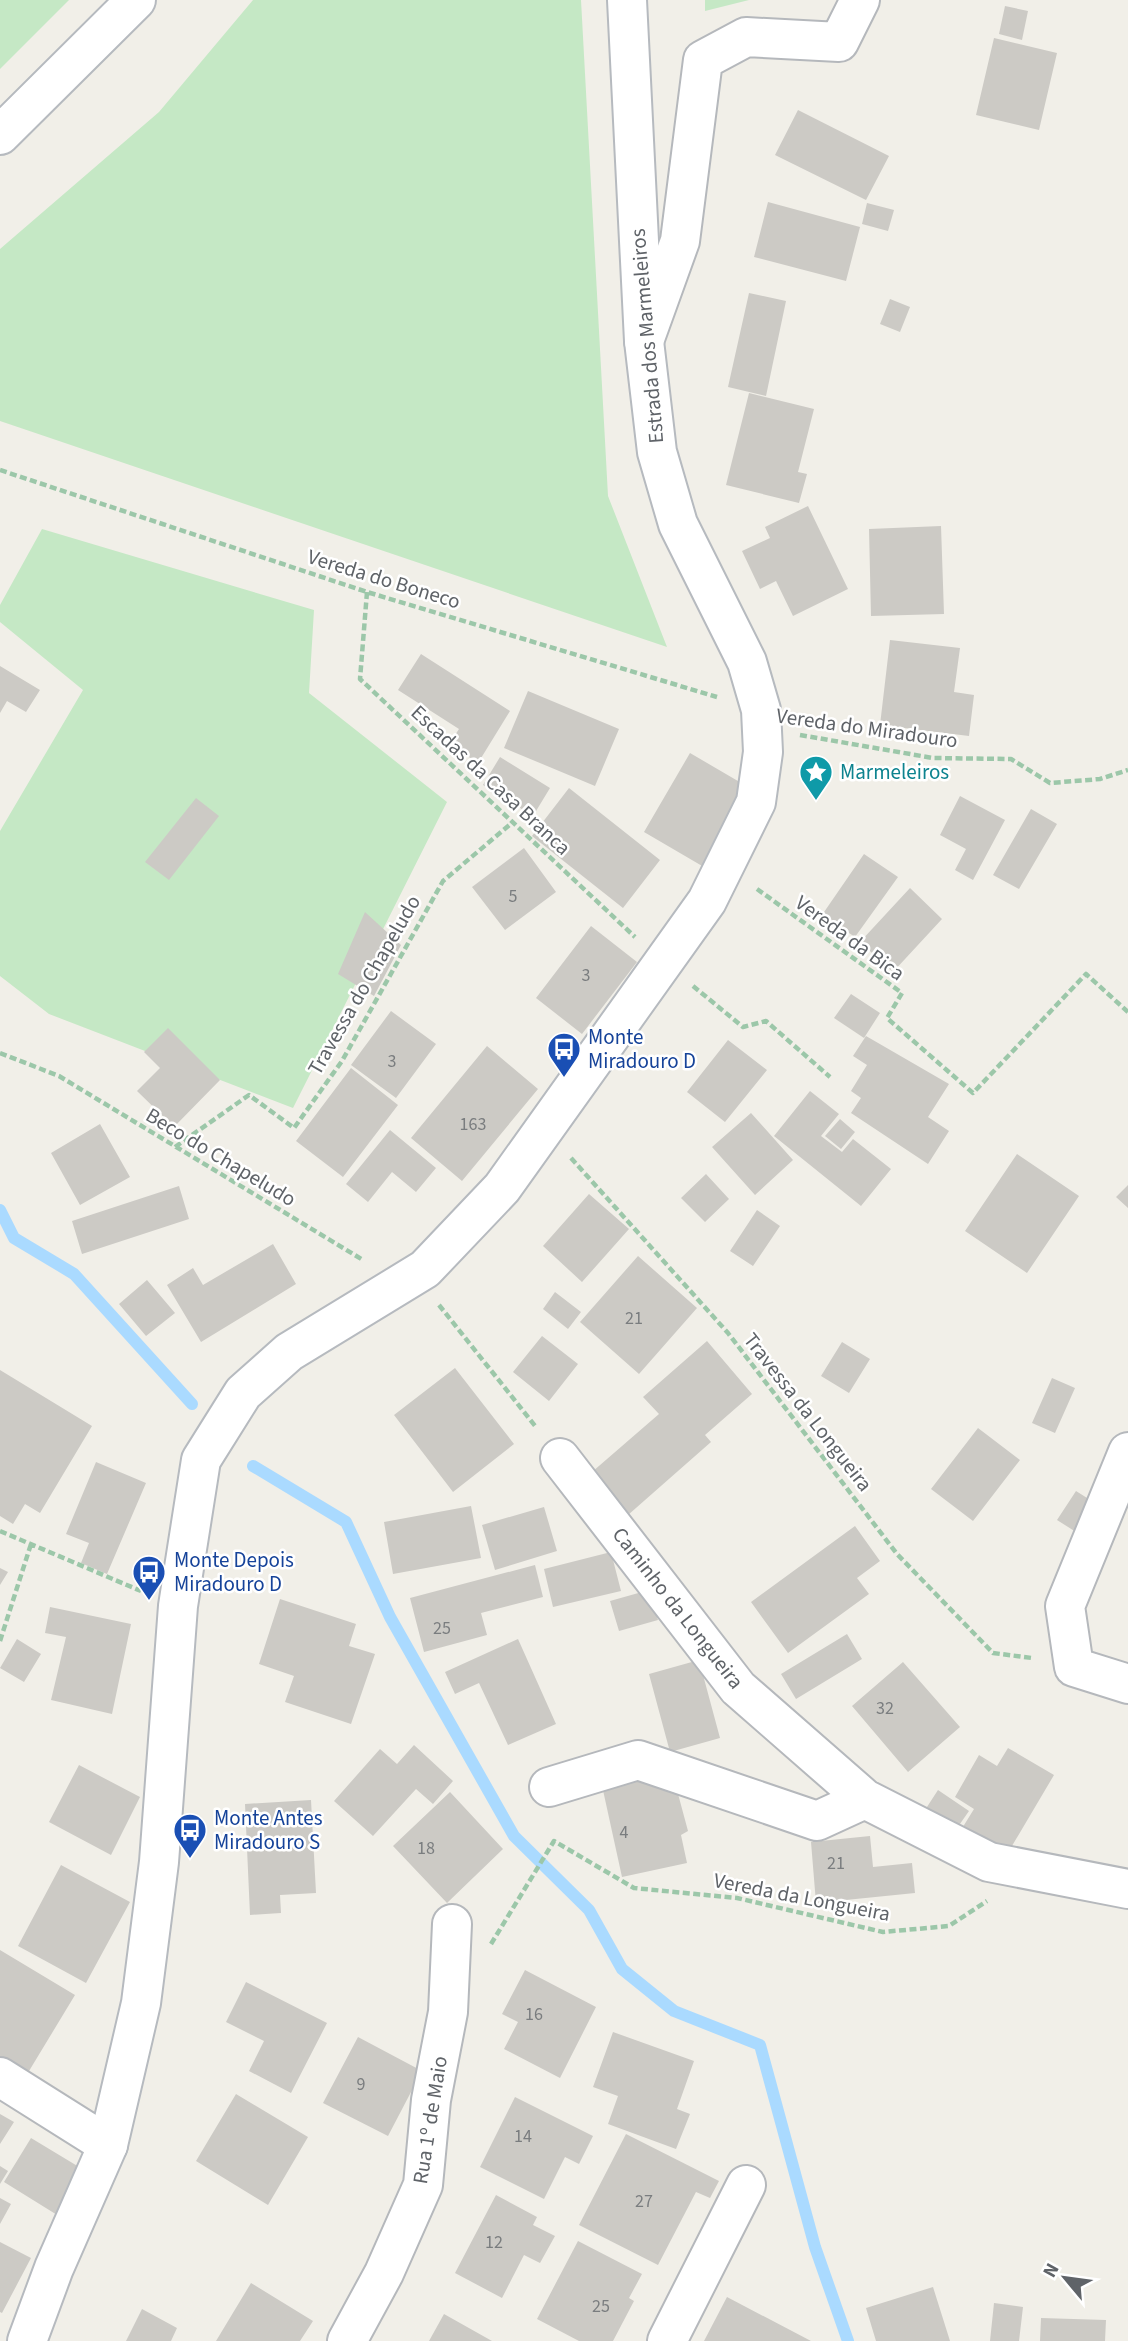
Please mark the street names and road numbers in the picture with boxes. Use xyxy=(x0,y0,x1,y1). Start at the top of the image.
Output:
street label: Estrada dos Marmeleiros xyxy=(623,227,671,445)
street label: Vereda do Boneco xyxy=(304,542,464,616)
street label: Escadas da Casa Branca xyxy=(404,698,578,862)
street label: Vereda do Miradouro xyxy=(774,700,960,756)
street label: Vereda da Bica xyxy=(789,888,911,988)
street label: Travessa do Chapeludo xyxy=(300,889,428,1081)
street label: Beco do Chapeludo xyxy=(140,1100,302,1214)
street label: Travessa da Longueira xyxy=(736,1326,880,1498)
street label: Caminho da Longueira xyxy=(605,1521,751,1695)
street label: Vereda da Longueira xyxy=(711,1865,893,1929)
street label: Rua 1º de Maio xyxy=(405,2054,455,2186)

